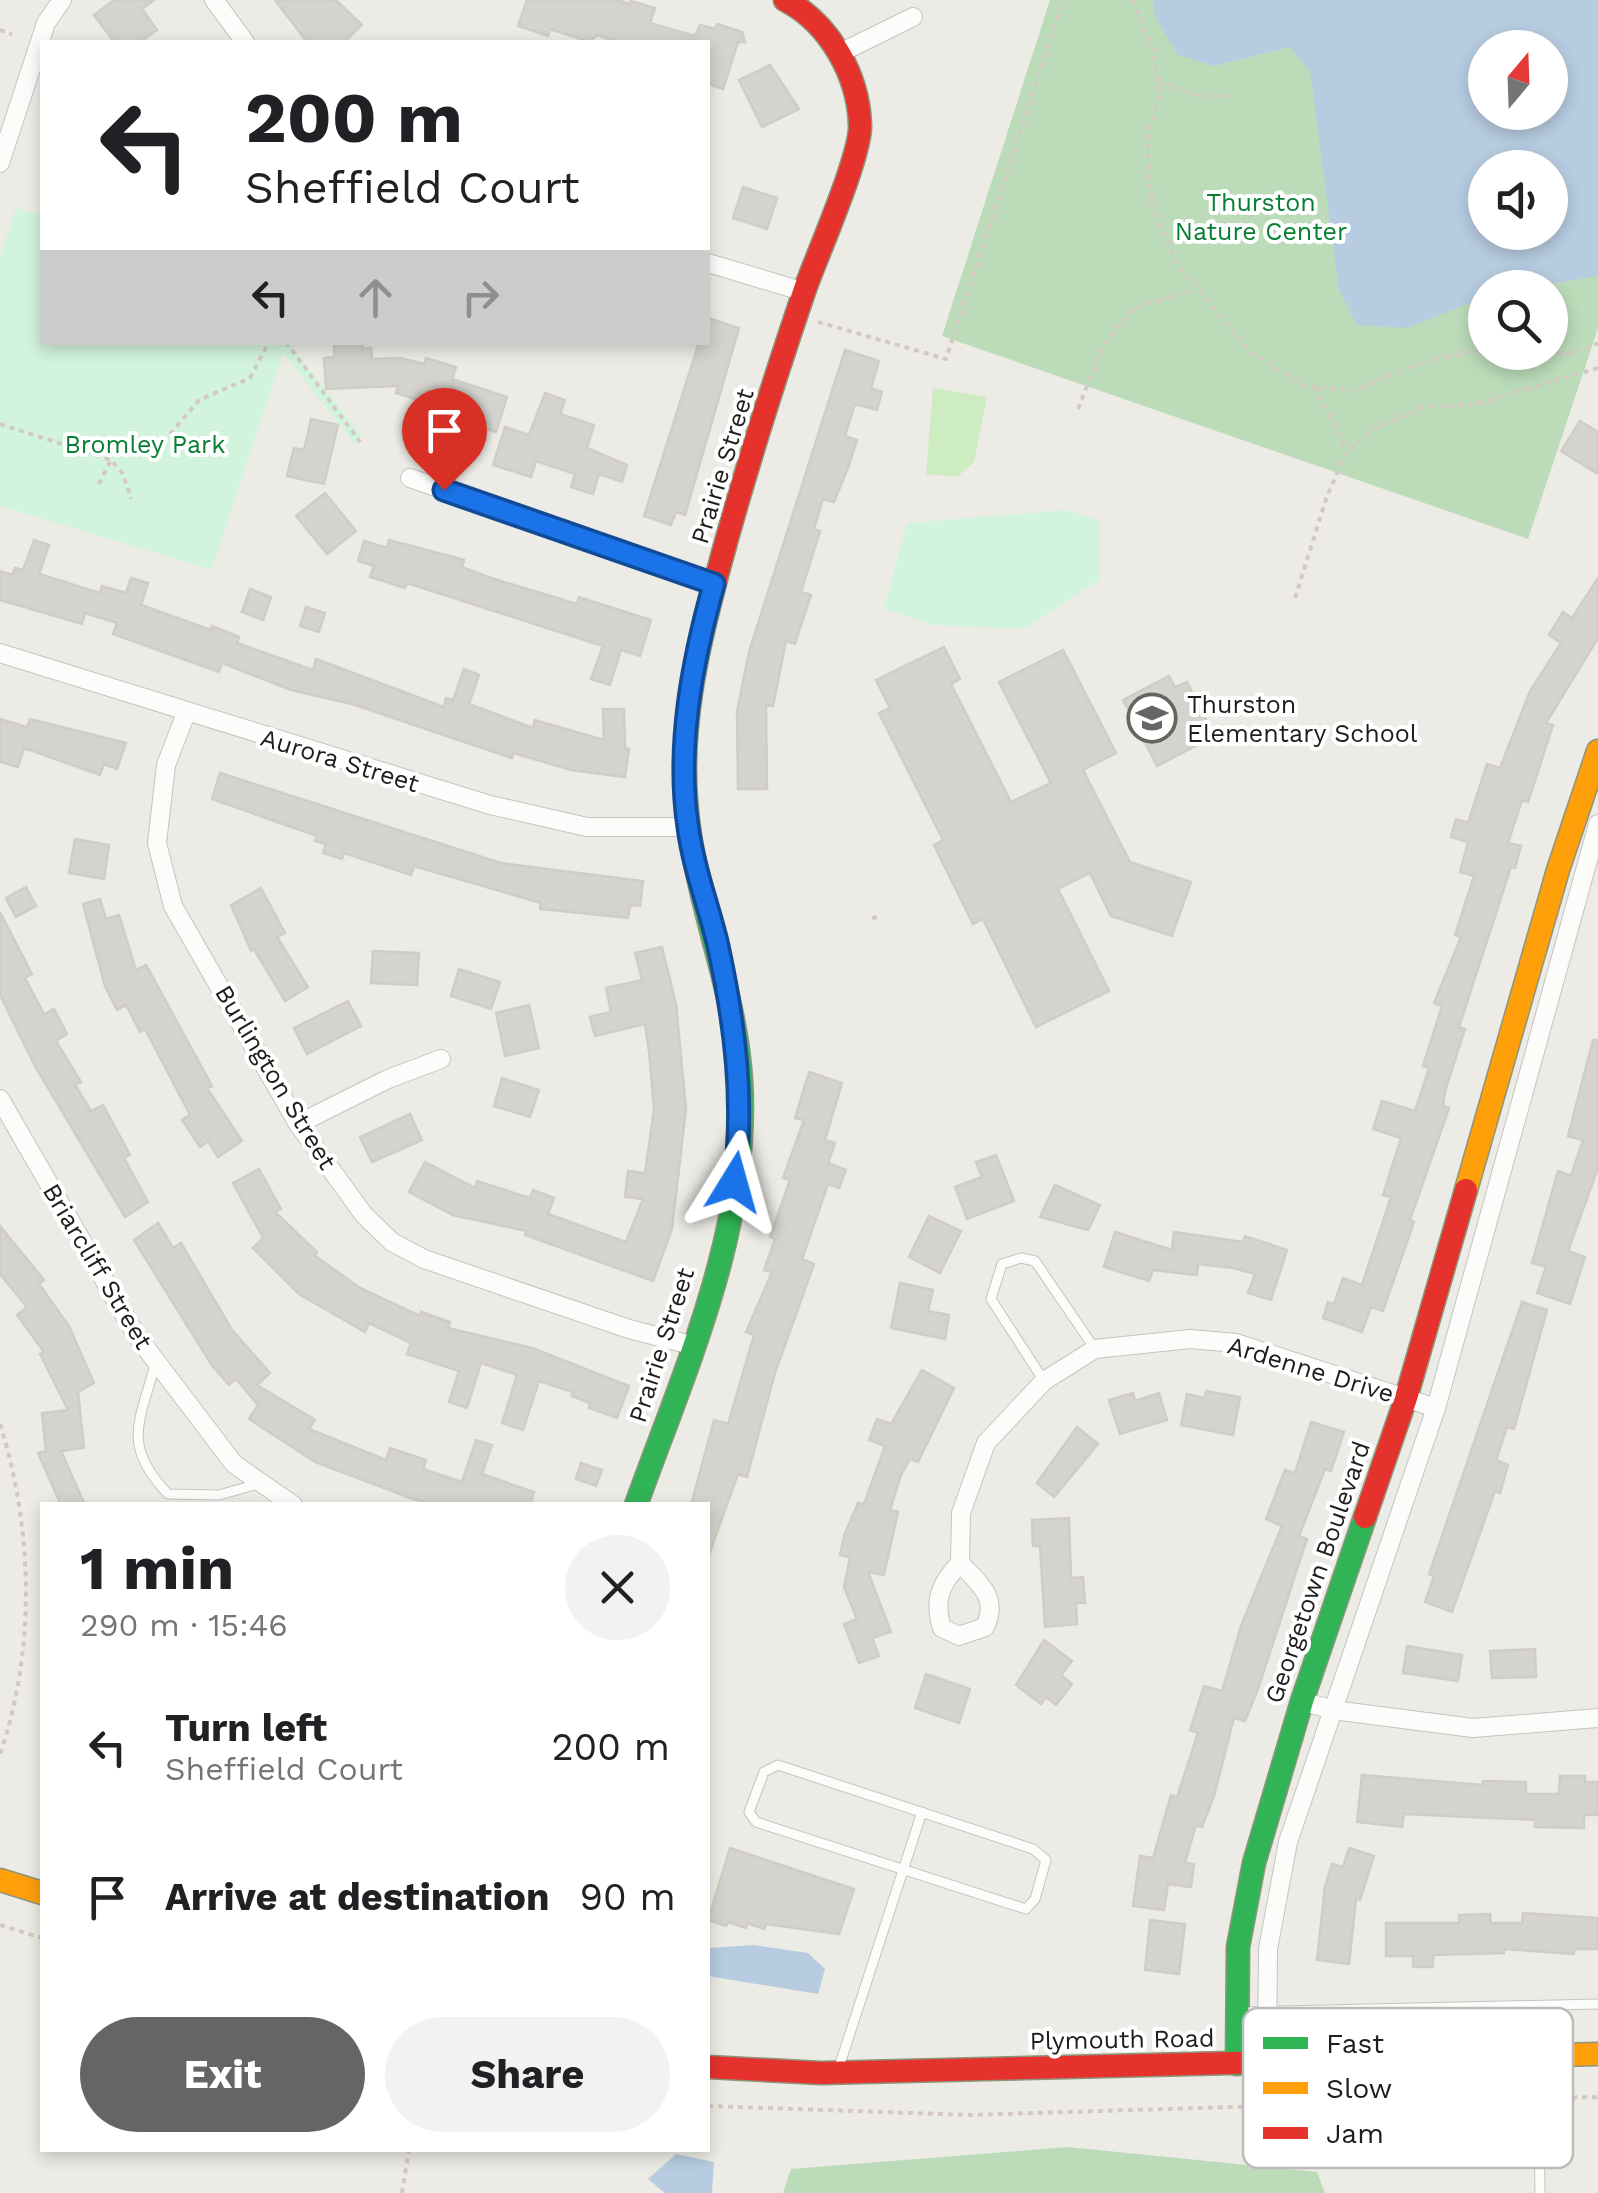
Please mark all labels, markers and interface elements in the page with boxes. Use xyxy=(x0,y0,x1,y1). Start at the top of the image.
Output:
north arrow xyxy=(1468,30,1568,130)
map controls xyxy=(1468,30,1568,370)
text: 200 m xyxy=(245,77,463,159)
icon: left xyxy=(80,80,210,210)
button: sound xyxy=(1468,150,1568,250)
text: Sheffield Court xyxy=(245,161,580,214)
park label: Thurston Nature Center xyxy=(1175,188,1347,246)
icon: left xyxy=(243,270,298,325)
icon: ahead xyxy=(348,270,403,325)
icon: right xyxy=(453,270,508,325)
button: search xyxy=(1468,270,1568,370)
street label: Prairie Street xyxy=(685,384,760,547)
pin xyxy=(402,388,487,491)
icon: arrive xyxy=(417,403,472,458)
park label: Bromley Park xyxy=(64,430,226,459)
place label: Thurston Elementary School xyxy=(1187,690,1418,748)
school or university icon: Thurston Elementary School xyxy=(1126,692,1178,744)
street label: Aurora Street xyxy=(257,723,423,798)
street label: Burlington Street xyxy=(209,980,342,1175)
position arrow xyxy=(682,1130,786,1234)
street label: Briarcliff Street xyxy=(37,1178,159,1355)
street label: Prairie Street xyxy=(623,1264,700,1426)
street label: Ardenne Drive xyxy=(1224,1330,1398,1409)
street label: Georgetown Boulevard xyxy=(1259,1437,1376,1707)
text: 1 min xyxy=(80,1533,234,1604)
button: close xyxy=(565,1535,670,1640)
text: 290 m · 15:46 xyxy=(80,1606,288,1644)
text: Turn left xyxy=(165,1706,327,1750)
icon: left xyxy=(80,1720,135,1775)
text: 200 m xyxy=(551,1725,670,1769)
text: Sheffield Court xyxy=(165,1750,403,1788)
icon: arrive xyxy=(80,1870,135,1925)
text: Arrive at destination xyxy=(165,1875,550,1919)
text: 90 m xyxy=(580,1875,676,1919)
legend xyxy=(1243,2008,1573,2168)
button: Exit xyxy=(80,2017,365,2132)
button: Share xyxy=(385,2017,670,2132)
street label: Plymouth Road xyxy=(1029,2023,1215,2056)
text: Fast xyxy=(1326,2027,1384,2060)
text: Slow xyxy=(1326,2072,1392,2105)
text: Jam xyxy=(1326,2117,1384,2150)

